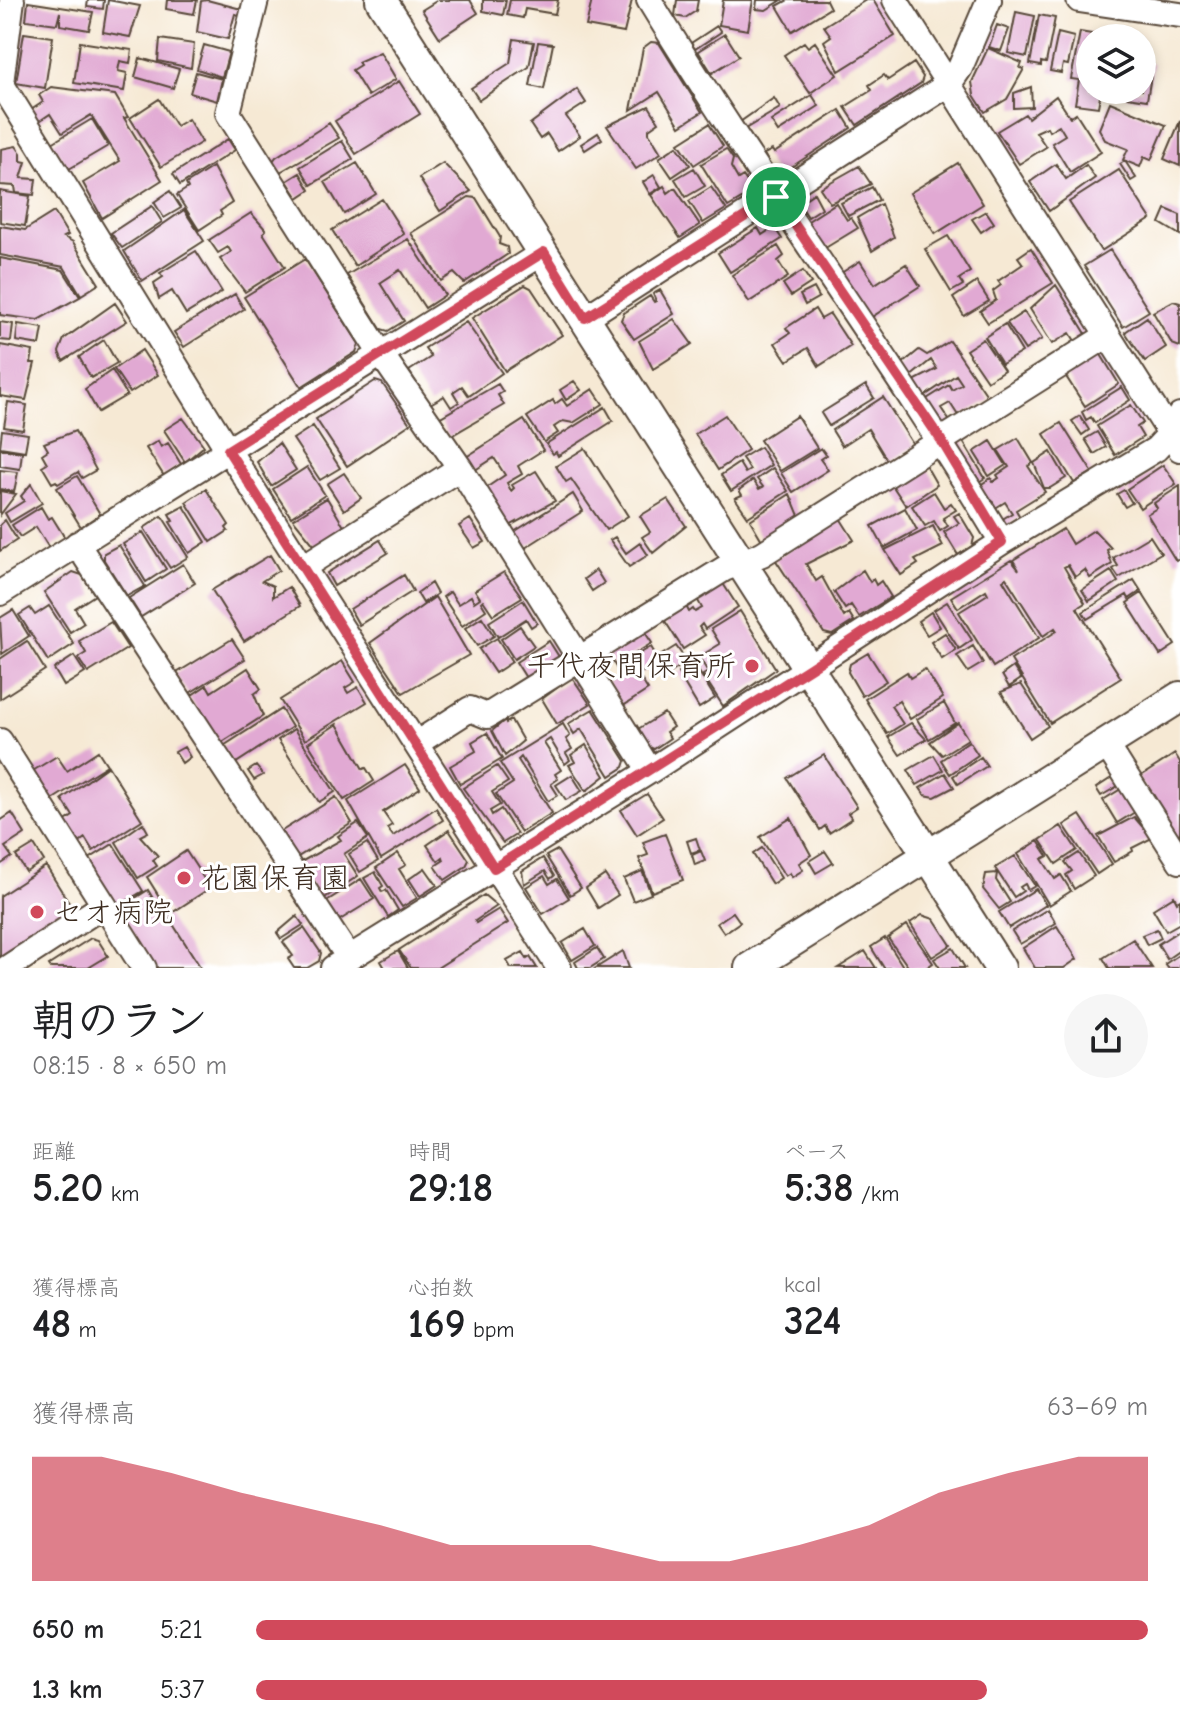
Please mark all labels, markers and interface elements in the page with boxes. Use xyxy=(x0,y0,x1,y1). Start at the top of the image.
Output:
map controls xyxy=(1076,24,1156,104)
button: layers xyxy=(1076,24,1156,104)
pin xyxy=(742,163,810,231)
icon: arrive xyxy=(754,175,798,219)
place label: 千代夜間保育所 xyxy=(526,649,736,684)
marker: 千代夜間保育所 xyxy=(743,657,761,675)
place label: 花園保育園 xyxy=(200,861,350,896)
marker: 花園保育園 xyxy=(175,869,193,887)
place label: セオ病院 xyxy=(53,895,173,930)
marker: セオ病院 xyxy=(28,903,46,921)
button: share xyxy=(1064,994,1148,1078)
text: 朝のラン xyxy=(32,995,208,1046)
text: 08:15 · 8 × 650 m xyxy=(32,1051,227,1081)
text: 距離 xyxy=(32,1139,76,1165)
text: 時間 xyxy=(408,1139,452,1165)
text: ペース xyxy=(784,1139,849,1165)
text: 5.20 xyxy=(32,1165,103,1211)
text: 29:18 xyxy=(408,1165,493,1211)
text: 5:38 xyxy=(784,1165,854,1211)
text: km xyxy=(103,1181,139,1207)
text: /km xyxy=(854,1181,900,1207)
text: kcal xyxy=(784,1272,821,1298)
text: 獲得標高 xyxy=(32,1275,120,1301)
text: 心拍数 xyxy=(408,1275,474,1301)
text: 324 xyxy=(784,1298,841,1344)
text: 48 xyxy=(32,1301,71,1347)
text: 169 xyxy=(408,1301,466,1347)
text: m xyxy=(71,1317,97,1343)
text: bpm xyxy=(466,1317,515,1343)
text: 63–69 m xyxy=(1047,1392,1148,1422)
text: 獲得標高 xyxy=(32,1399,136,1429)
text: 650 m xyxy=(32,1615,104,1645)
text: 5:21 xyxy=(160,1615,203,1645)
text: 1.3 km xyxy=(32,1675,102,1705)
text: 5:37 xyxy=(160,1675,204,1705)

